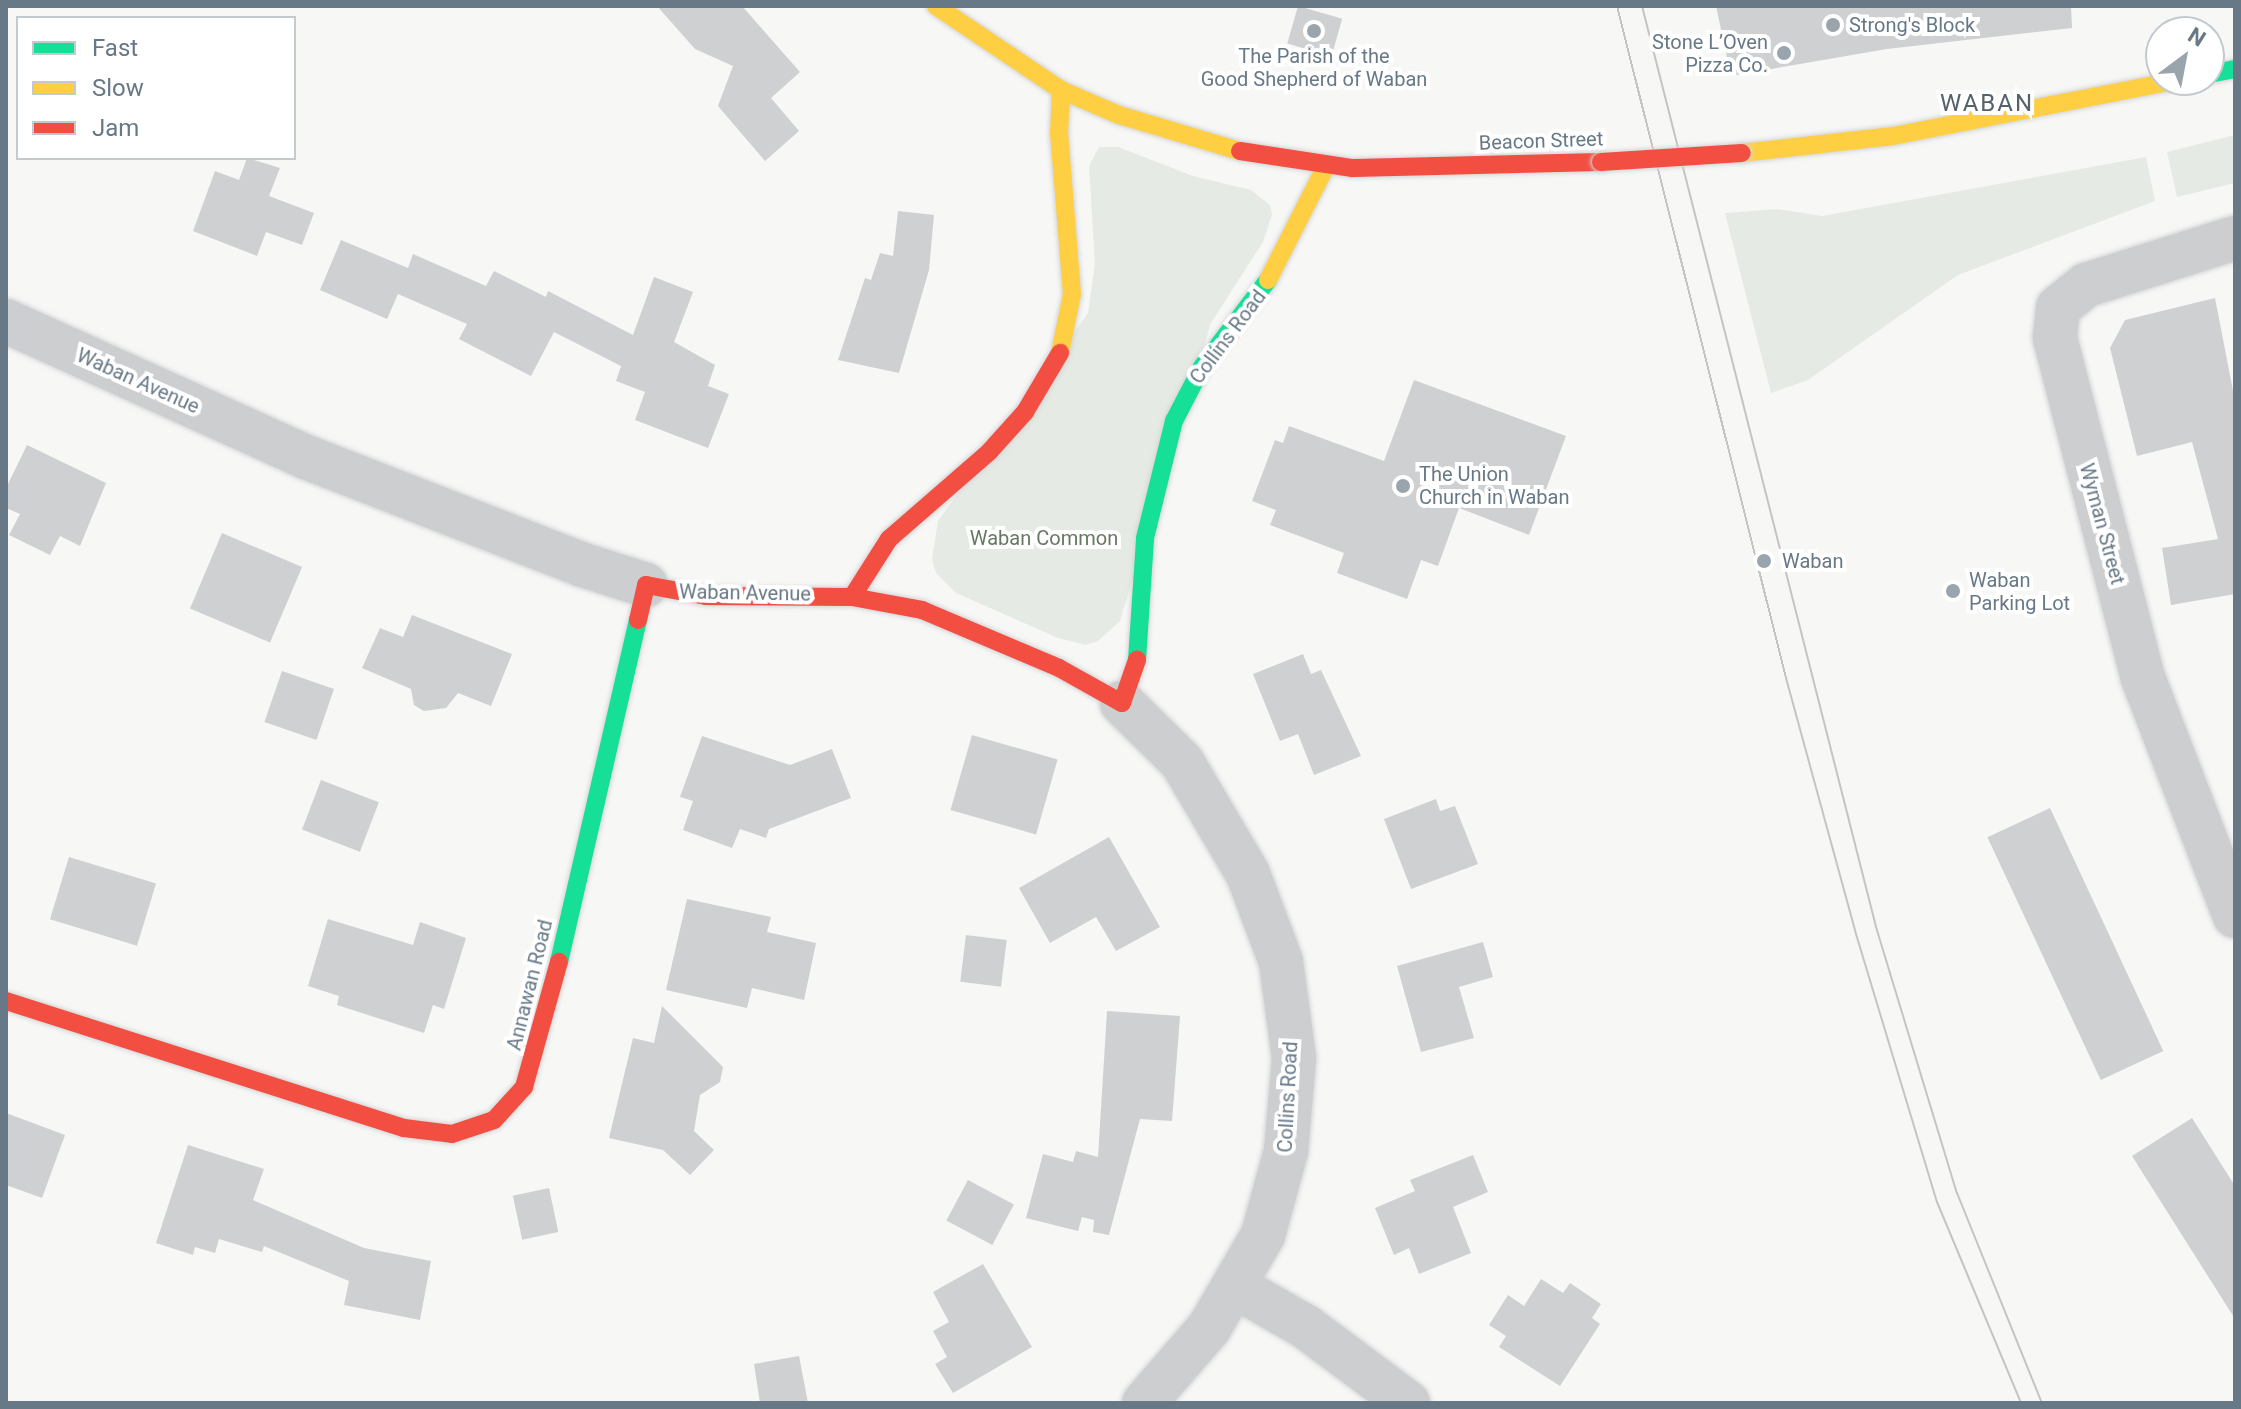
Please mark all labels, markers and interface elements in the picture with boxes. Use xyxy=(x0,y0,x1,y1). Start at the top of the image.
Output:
place label: Strong's Block xyxy=(1849,13,1975,37)
legend xyxy=(16,16,296,160)
marker: Strong's Block xyxy=(1824,16,1842,34)
north arrow xyxy=(2145,16,2225,96)
marker: The Parish of the Good Shepherd of Waban xyxy=(1305,22,1323,40)
text: N xyxy=(2184,22,2210,52)
place label: Stone L’Oven Pizza Co. xyxy=(1652,30,1768,77)
text: Fast xyxy=(92,34,138,62)
place label: The Parish of the Good Shepherd of Waban xyxy=(1201,44,1427,91)
marker: Stone L’Oven Pizza Co. xyxy=(1775,44,1793,62)
text: Slow xyxy=(92,74,144,102)
district label: WABAN xyxy=(1940,90,2034,118)
text: Jam xyxy=(92,114,139,142)
street label: Beacon Street xyxy=(1478,127,1604,155)
street label: Collins Road xyxy=(1185,285,1271,389)
street label: Waban Avenue xyxy=(73,343,203,419)
street label: Wyman Street xyxy=(2074,461,2130,587)
place label: The Union Church in Waban xyxy=(1419,462,1569,509)
marker: The Union Church in Waban xyxy=(1394,477,1412,495)
park label: Waban Common xyxy=(970,526,1118,550)
place label: Waban xyxy=(1782,549,1843,573)
marker: Waban xyxy=(1753,550,1775,572)
place label: Waban Parking Lot xyxy=(1969,568,2070,615)
street label: Waban Avenue xyxy=(679,580,811,606)
marker: Waban Parking Lot xyxy=(1944,582,1962,600)
street label: Annawan Road xyxy=(502,917,558,1053)
street label: Collins Road xyxy=(1273,1041,1303,1153)

